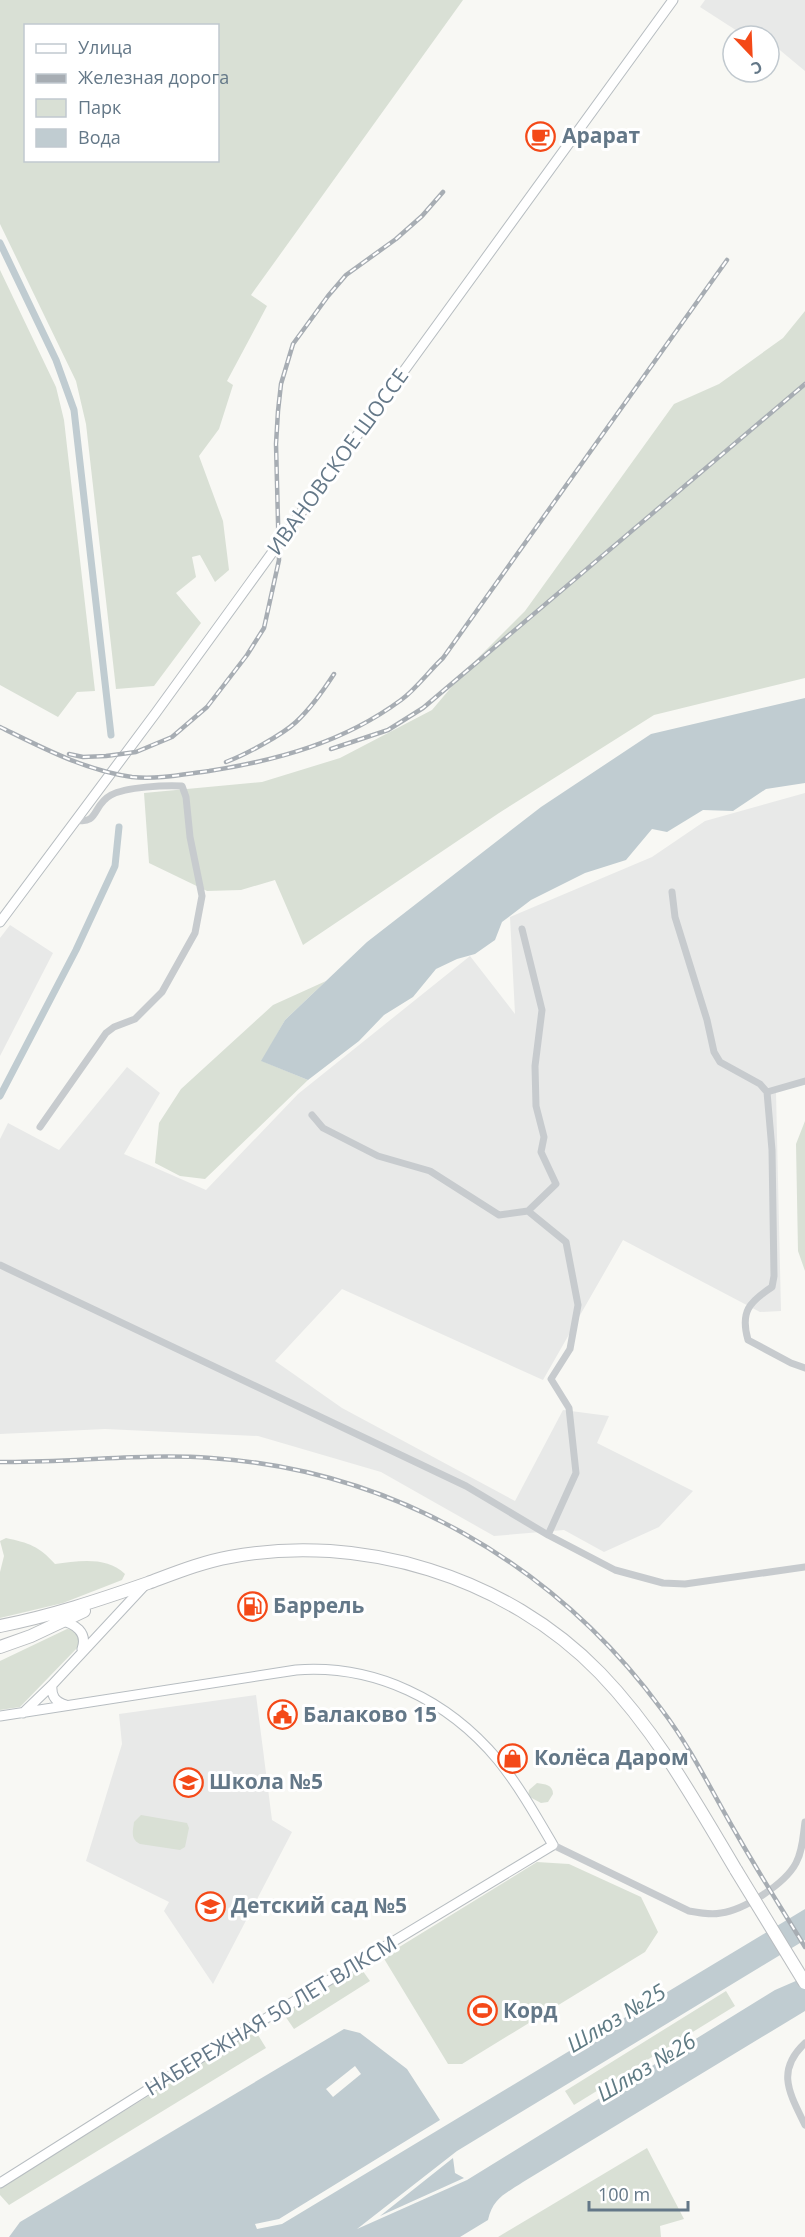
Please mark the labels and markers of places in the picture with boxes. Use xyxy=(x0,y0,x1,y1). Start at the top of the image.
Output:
cafe icon: Арарат xyxy=(525,120,557,152)
place label: Арарат xyxy=(562,121,640,149)
fuel station icon: Баррель xyxy=(236,1590,268,1622)
place label: Баррель xyxy=(273,1591,365,1619)
public building icon: Балаково 15 xyxy=(266,1699,298,1731)
place label: Балаково 15 xyxy=(303,1700,437,1728)
shop icon: Колёса Даром xyxy=(497,1742,529,1774)
place label: Колёса Даром xyxy=(534,1743,689,1771)
school or university icon: Школа №5 xyxy=(172,1766,204,1798)
place label: Школа №5 xyxy=(209,1767,323,1795)
school or university icon: Детский сад №5 xyxy=(194,1890,226,1922)
place label: Детский сад №5 xyxy=(231,1891,407,1919)
sports icon: Корд xyxy=(466,1995,498,2027)
place label: Корд xyxy=(503,1996,557,2024)

